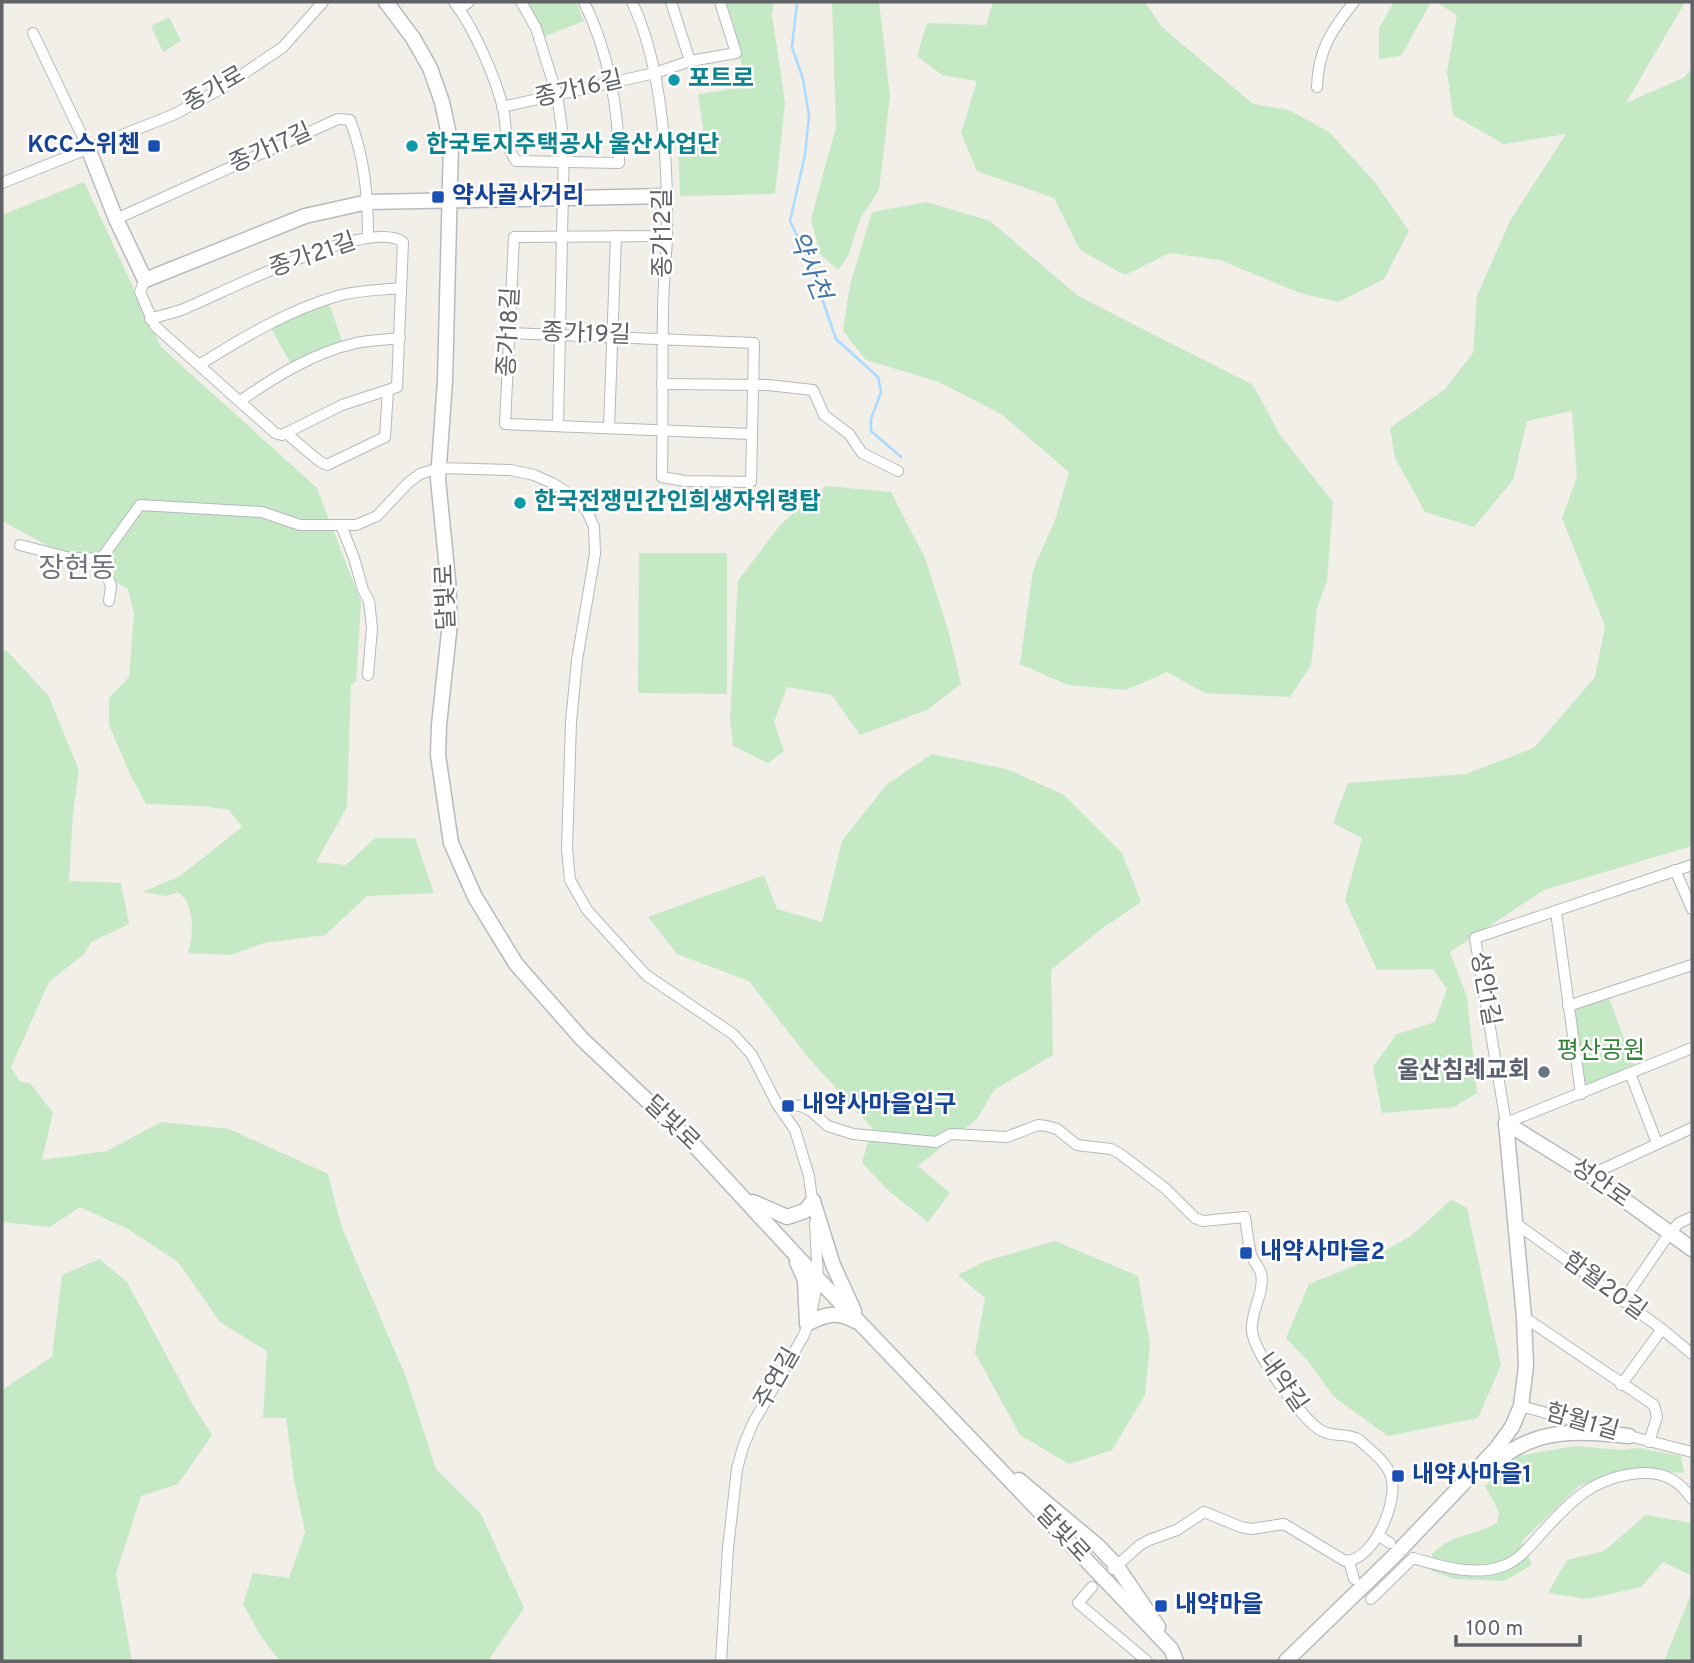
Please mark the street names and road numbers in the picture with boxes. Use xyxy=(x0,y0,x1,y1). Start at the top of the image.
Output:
street label: 종가로 xyxy=(179,60,251,120)
street label: 종가16길 xyxy=(532,65,626,115)
street label: 종가17길 xyxy=(225,117,317,181)
street label: 종가12길 xyxy=(649,188,679,278)
street label: 종가21길 xyxy=(266,227,360,285)
street label: 종가18길 xyxy=(493,286,527,378)
street label: 종가19길 xyxy=(541,318,631,352)
street label: 달빛로 xyxy=(431,563,463,631)
street label: 성안1길 xyxy=(1463,949,1505,1029)
street label: 달빛로 xyxy=(637,1090,705,1158)
street label: 성안로 xyxy=(1564,1153,1636,1215)
street label: 함월20길 xyxy=(1556,1247,1652,1327)
street label: 주연길 xyxy=(748,1343,808,1415)
street label: 내약길 xyxy=(1251,1347,1313,1419)
street label: 함월1길 xyxy=(1542,1398,1622,1448)
street label: 달빛로 xyxy=(1028,1501,1096,1569)

